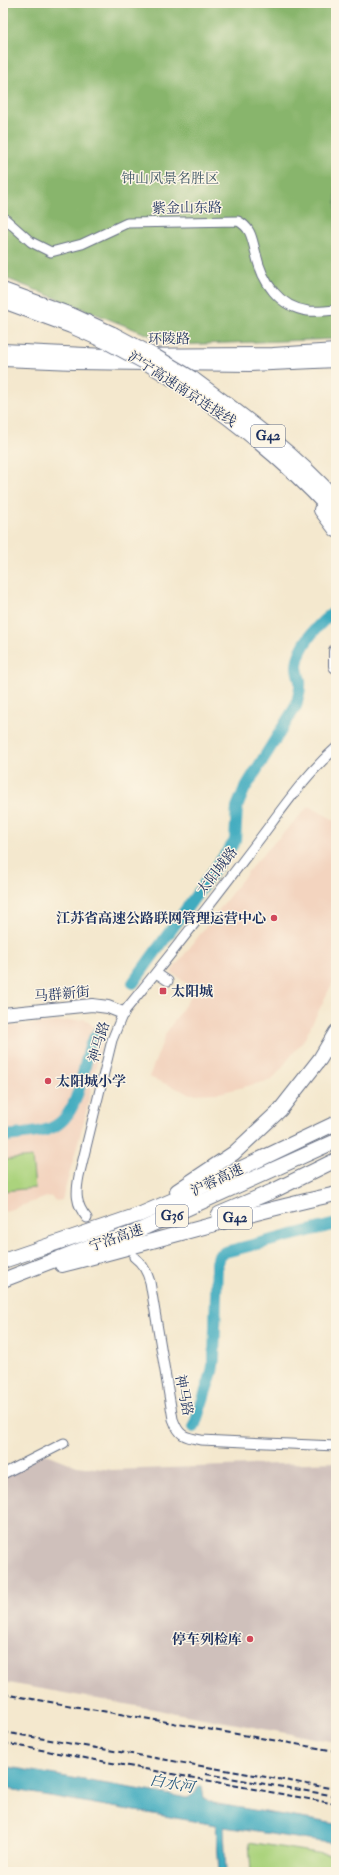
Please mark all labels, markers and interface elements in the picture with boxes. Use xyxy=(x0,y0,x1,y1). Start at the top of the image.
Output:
park label: 钟山风景名胜区 xyxy=(121,170,219,187)
street label: 紫金山东路 xyxy=(152,199,222,217)
street label: 环陵路 xyxy=(148,330,190,348)
street label: 沪宁高速南京连接线 xyxy=(125,348,239,430)
road number: G42 xyxy=(251,425,285,447)
street label: 太阳城路 xyxy=(193,844,241,898)
place label: 江苏省高速公路联网管理运营中心 xyxy=(56,910,266,927)
marker: 江苏省高速公路联网管理运营中心 xyxy=(269,913,279,923)
street label: 马群新街 xyxy=(33,983,91,1005)
place label: 太阳城 xyxy=(171,983,213,1000)
marker: 太阳城 xyxy=(158,986,168,996)
street label: 神马路 xyxy=(85,1019,113,1065)
place label: 太阳城小学 xyxy=(56,1073,126,1090)
marker: 太阳城小学 xyxy=(43,1076,53,1086)
street label: 沪蓉高速 xyxy=(188,1160,246,1200)
road number: G36 xyxy=(156,1205,188,1227)
road number: G42 xyxy=(218,1207,252,1229)
street label: 宁洛高速 xyxy=(87,1221,145,1255)
street label: 神马路 xyxy=(172,1373,196,1417)
place label: 停车列检库 xyxy=(172,1631,242,1648)
marker: 停车列检库 xyxy=(245,1634,255,1644)
water label: 白水河 xyxy=(148,1771,199,1798)

